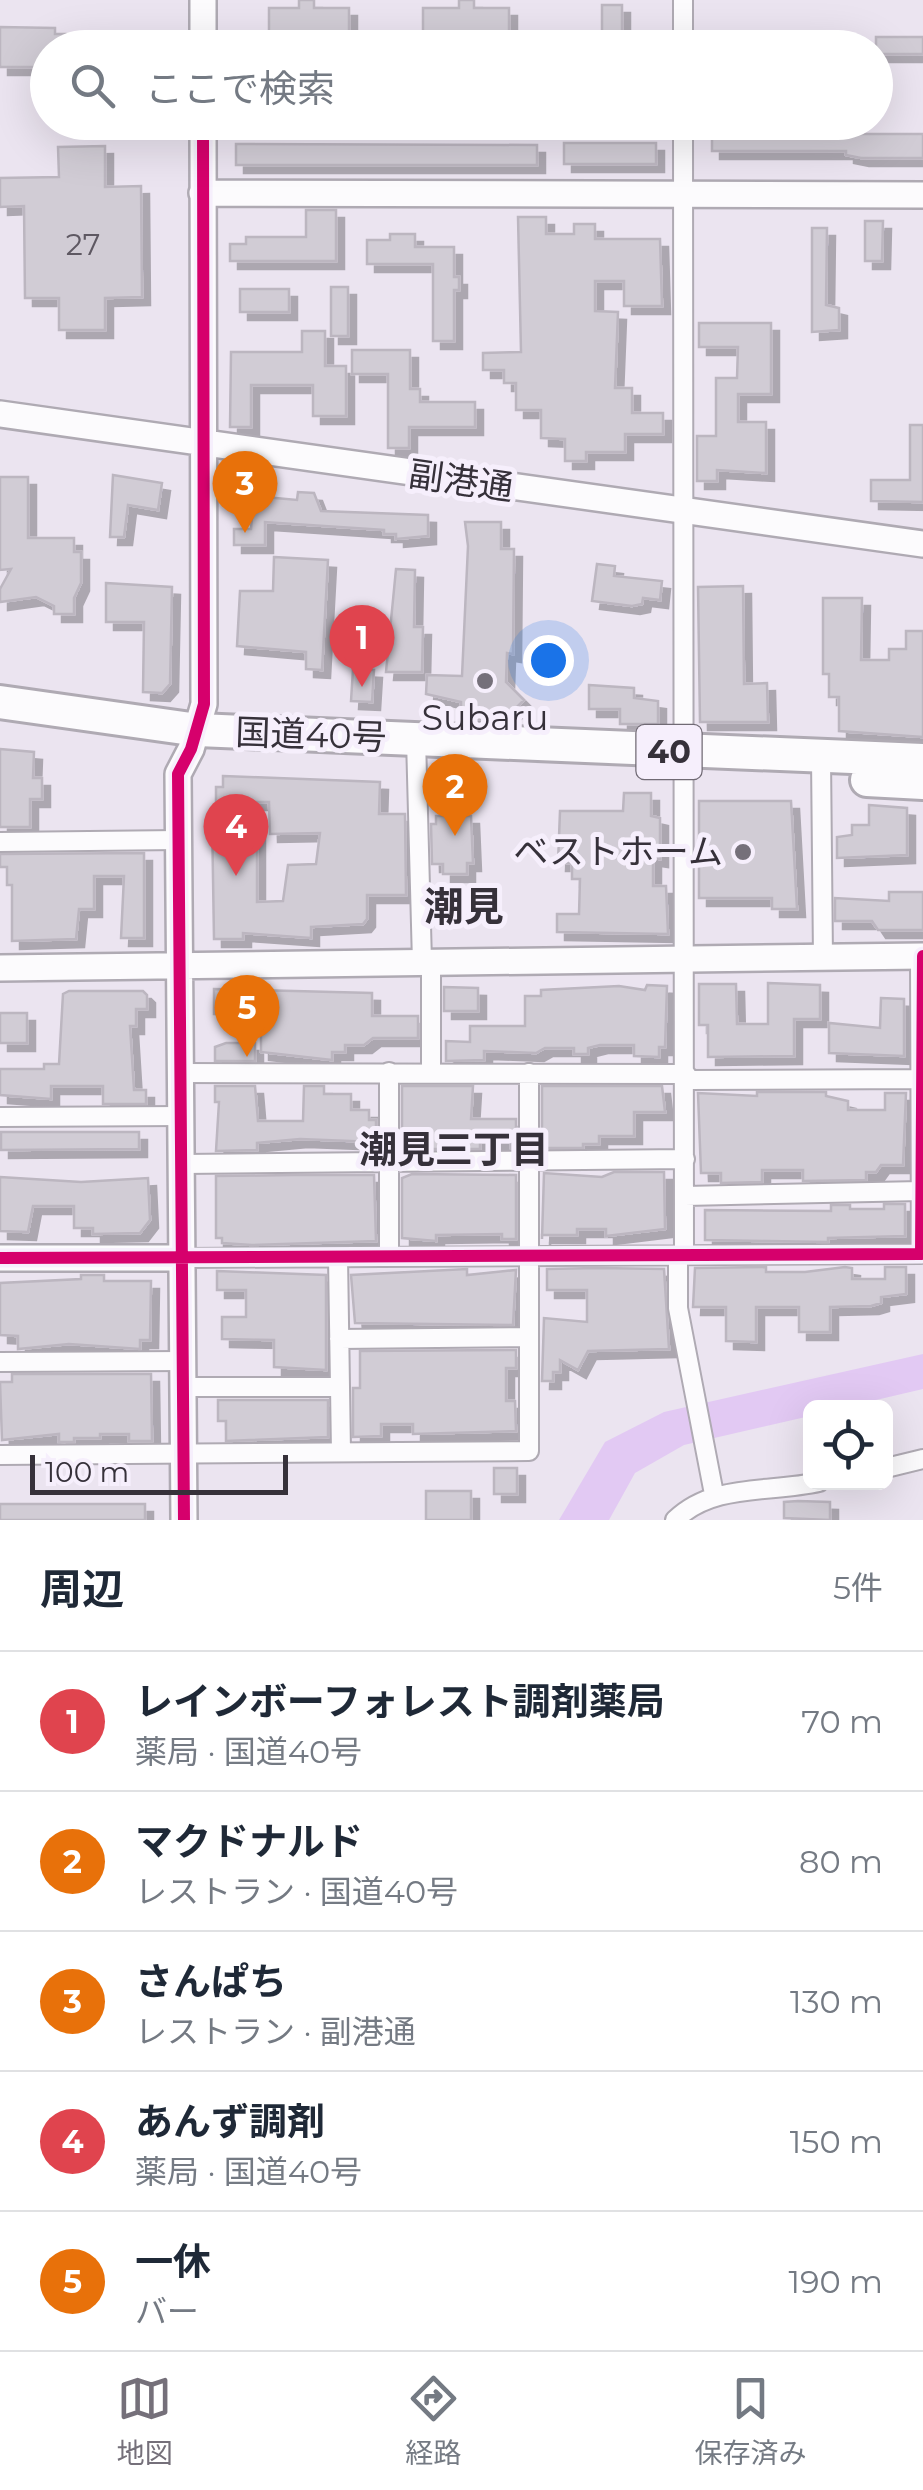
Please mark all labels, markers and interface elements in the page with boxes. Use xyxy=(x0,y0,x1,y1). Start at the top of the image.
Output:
search box xyxy=(30,30,893,140)
icon: search xyxy=(65,58,120,113)
text: ここで検索 xyxy=(145,65,335,112)
house number: 27 xyxy=(66,226,100,263)
pin: 3 xyxy=(212,450,278,533)
street label: 副港通 xyxy=(406,452,516,509)
pin: 1 xyxy=(330,604,394,687)
your location xyxy=(523,635,574,686)
marker: Subaru xyxy=(474,670,496,692)
place label: Subaru xyxy=(422,696,548,739)
street label: 国道40号 xyxy=(235,710,387,759)
road number: 40 xyxy=(636,725,702,779)
pin: 2 xyxy=(422,754,488,836)
pin: 4 xyxy=(204,794,268,876)
place label: ベストホーム xyxy=(513,830,723,873)
marker: ベストホーム xyxy=(732,841,754,863)
district label: 潮見 xyxy=(424,882,504,931)
pin: 5 xyxy=(214,974,280,1057)
district label: 潮見三丁目 xyxy=(359,1126,549,1173)
map controls xyxy=(803,1400,893,1490)
button: locate xyxy=(803,1400,893,1490)
scale bar xyxy=(30,1450,288,1494)
text: 100 m xyxy=(45,1455,129,1489)
text: 周辺 xyxy=(40,1563,124,1615)
text: 5件 xyxy=(833,1568,883,1607)
text: レインボーフォレスト調剤薬局 xyxy=(135,1678,665,1725)
text: 1 xyxy=(66,1702,79,1741)
text: 70 m xyxy=(801,1702,883,1741)
text: 薬局 · 国道40号 xyxy=(135,1732,362,1771)
text: マクドナルド xyxy=(135,1818,363,1865)
text: 2 xyxy=(63,1842,82,1881)
text: 80 m xyxy=(799,1842,883,1881)
text: レストラン · 国道40号 xyxy=(135,1872,458,1911)
text: さんぱち xyxy=(135,1958,287,2005)
text: 3 xyxy=(63,1982,82,2021)
text: 130 m xyxy=(790,1982,883,2021)
text: レストラン · 副港通 xyxy=(135,2012,416,2051)
text: あんず調剤 xyxy=(135,2098,325,2145)
text: 4 xyxy=(61,2122,84,2161)
text: 150 m xyxy=(790,2122,883,2161)
text: 薬局 · 国道40号 xyxy=(135,2152,362,2191)
text: 一休 xyxy=(135,2238,211,2285)
text: 5 xyxy=(63,2262,82,2301)
text: 190 m xyxy=(788,2262,883,2301)
text: バー xyxy=(135,2292,199,2331)
tab: 地図 xyxy=(116,2371,173,2471)
tab: 経路 xyxy=(405,2371,462,2471)
tab: 保存済み xyxy=(694,2371,807,2471)

